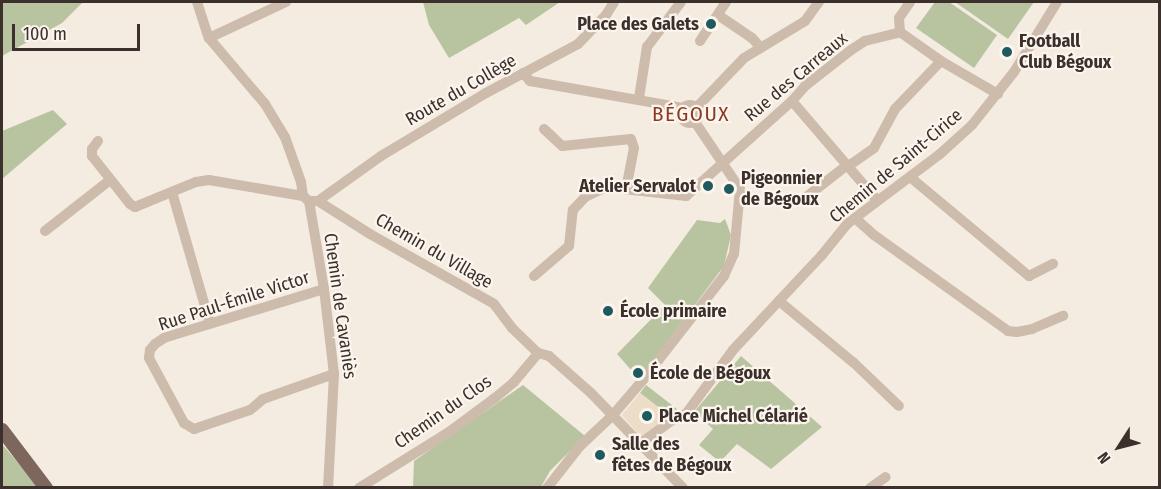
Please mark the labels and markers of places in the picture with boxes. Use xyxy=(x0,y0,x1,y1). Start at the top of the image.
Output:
place label: Place des Galets xyxy=(577,13,699,35)
marker: Place des Galets xyxy=(704,17,718,31)
place label: Football Club Bégoux xyxy=(1019,31,1111,74)
marker: Football Club Bégoux xyxy=(1000,45,1014,59)
place label: Pigeonnier de Bégoux xyxy=(741,168,822,210)
place label: Atelier Servalot xyxy=(579,175,696,197)
marker: Atelier Servalot xyxy=(701,179,715,193)
marker: Pigeonnier de Bégoux xyxy=(722,182,736,196)
place label: École primaire xyxy=(620,300,727,322)
marker: École primaire xyxy=(601,304,615,318)
place label: École de Bégoux xyxy=(650,362,771,384)
marker: École de Bégoux xyxy=(631,366,645,380)
place label: Place Michel Célarié xyxy=(659,405,808,427)
marker: Place Michel Célarié xyxy=(640,409,654,423)
place label: Salle des fêtes de Bégoux xyxy=(612,434,731,476)
marker: Salle des fêtes de Bégoux xyxy=(593,448,607,462)

